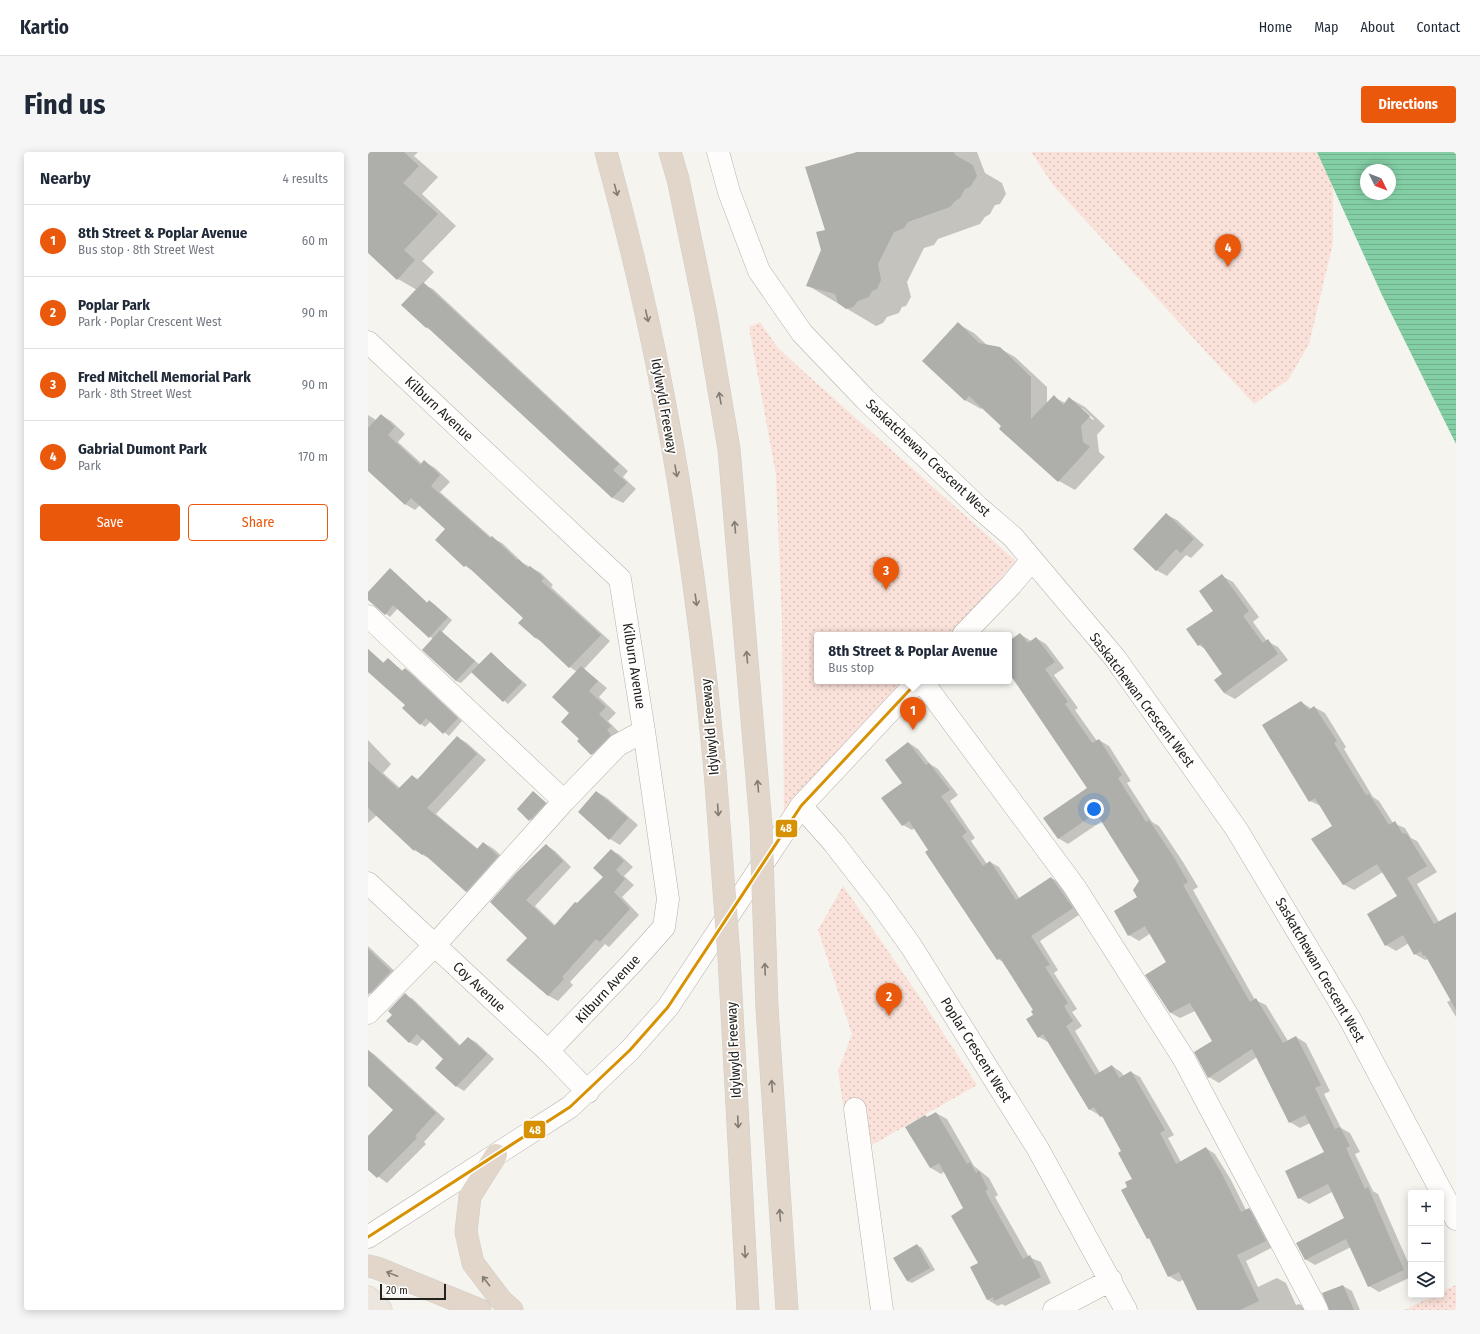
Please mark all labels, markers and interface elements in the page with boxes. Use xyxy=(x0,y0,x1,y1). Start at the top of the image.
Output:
text: Kartio xyxy=(20,16,69,39)
text: Home xyxy=(1259,19,1292,36)
text: Map xyxy=(1314,19,1338,36)
text: About xyxy=(1360,19,1395,36)
text: Contact xyxy=(1417,19,1460,36)
button: Directions xyxy=(1361,86,1456,123)
text: Find us xyxy=(24,88,106,121)
north arrow xyxy=(1360,164,1396,200)
text: Nearby xyxy=(40,168,91,189)
text: 4 results xyxy=(282,171,328,186)
one-way arrow xyxy=(613,183,620,196)
text: 8th Street & Poplar Avenue xyxy=(78,224,247,242)
text: 1 xyxy=(50,233,56,248)
text: 60 m xyxy=(302,233,328,248)
pin: 4 xyxy=(1215,234,1241,267)
text: Bus stop · 8th Street West xyxy=(78,242,214,257)
text: Poplar Park xyxy=(78,296,150,314)
text: 2 xyxy=(50,305,56,320)
text: 90 m xyxy=(302,305,328,320)
one-way arrow xyxy=(643,309,651,322)
text: Park · Poplar Crescent West xyxy=(78,314,222,329)
street label: Idylwyld Freeway xyxy=(647,357,681,456)
text: Fred Mitchell Memorial Park xyxy=(78,368,251,386)
street label: Kilburn Avenue xyxy=(401,373,477,445)
text: 3 xyxy=(50,377,56,392)
text: 90 m xyxy=(302,377,328,392)
text: Park · 8th Street West xyxy=(78,386,191,401)
one-way arrow xyxy=(716,392,724,405)
street label: Saskatchewan Crescent West xyxy=(862,396,994,520)
text: Gabrial Dumont Park xyxy=(78,440,207,458)
text: 4 xyxy=(50,449,56,464)
text: 170 m xyxy=(298,449,328,464)
text: Park xyxy=(78,458,101,473)
one-way arrow xyxy=(672,464,680,477)
button: Save xyxy=(40,504,180,541)
button: Share xyxy=(188,504,328,541)
one-way arrow xyxy=(732,521,739,534)
pin: 3 xyxy=(873,557,899,590)
one-way arrow xyxy=(692,593,700,606)
street label: Kilburn Avenue xyxy=(619,622,649,710)
street label: Saskatchewan Crescent West xyxy=(1086,629,1198,771)
popup xyxy=(814,632,1012,684)
text: 8th Street & Poplar Avenue xyxy=(828,642,998,660)
one-way arrow xyxy=(743,651,750,664)
text: Bus stop xyxy=(828,660,874,675)
street label: Idylwyld Freeway xyxy=(697,677,723,776)
pin: 1 xyxy=(900,697,926,730)
one-way arrow xyxy=(754,780,761,793)
your location xyxy=(1084,799,1104,819)
one-way arrow xyxy=(714,803,721,816)
line badge: 48 xyxy=(775,819,798,838)
text: 48 xyxy=(780,822,792,835)
street label: Saskatchewan Crescent West xyxy=(1272,895,1369,1046)
street label: Kilburn Avenue xyxy=(572,951,644,1027)
street label: Coy Avenue xyxy=(449,958,509,1016)
one-way arrow xyxy=(762,963,769,976)
pin: 2 xyxy=(876,983,902,1016)
street label: Poplar Crescent West xyxy=(937,994,1015,1106)
street label: Idylwyld Freeway xyxy=(723,1000,745,1099)
one-way arrow xyxy=(768,1079,775,1092)
one-way arrow xyxy=(734,1115,741,1128)
line badge: 48 xyxy=(523,1120,546,1139)
text: 48 xyxy=(529,1124,541,1137)
map controls xyxy=(1408,1190,1444,1298)
button: + xyxy=(1408,1190,1444,1226)
one-way arrow xyxy=(777,1209,784,1222)
button: − xyxy=(1408,1226,1444,1262)
one-way arrow xyxy=(741,1245,748,1258)
button: layers xyxy=(1408,1262,1444,1298)
one-way arrow xyxy=(386,1270,398,1278)
one-way arrow xyxy=(482,1275,491,1286)
scale bar xyxy=(380,1282,446,1301)
text: 20 m xyxy=(386,1284,408,1297)

